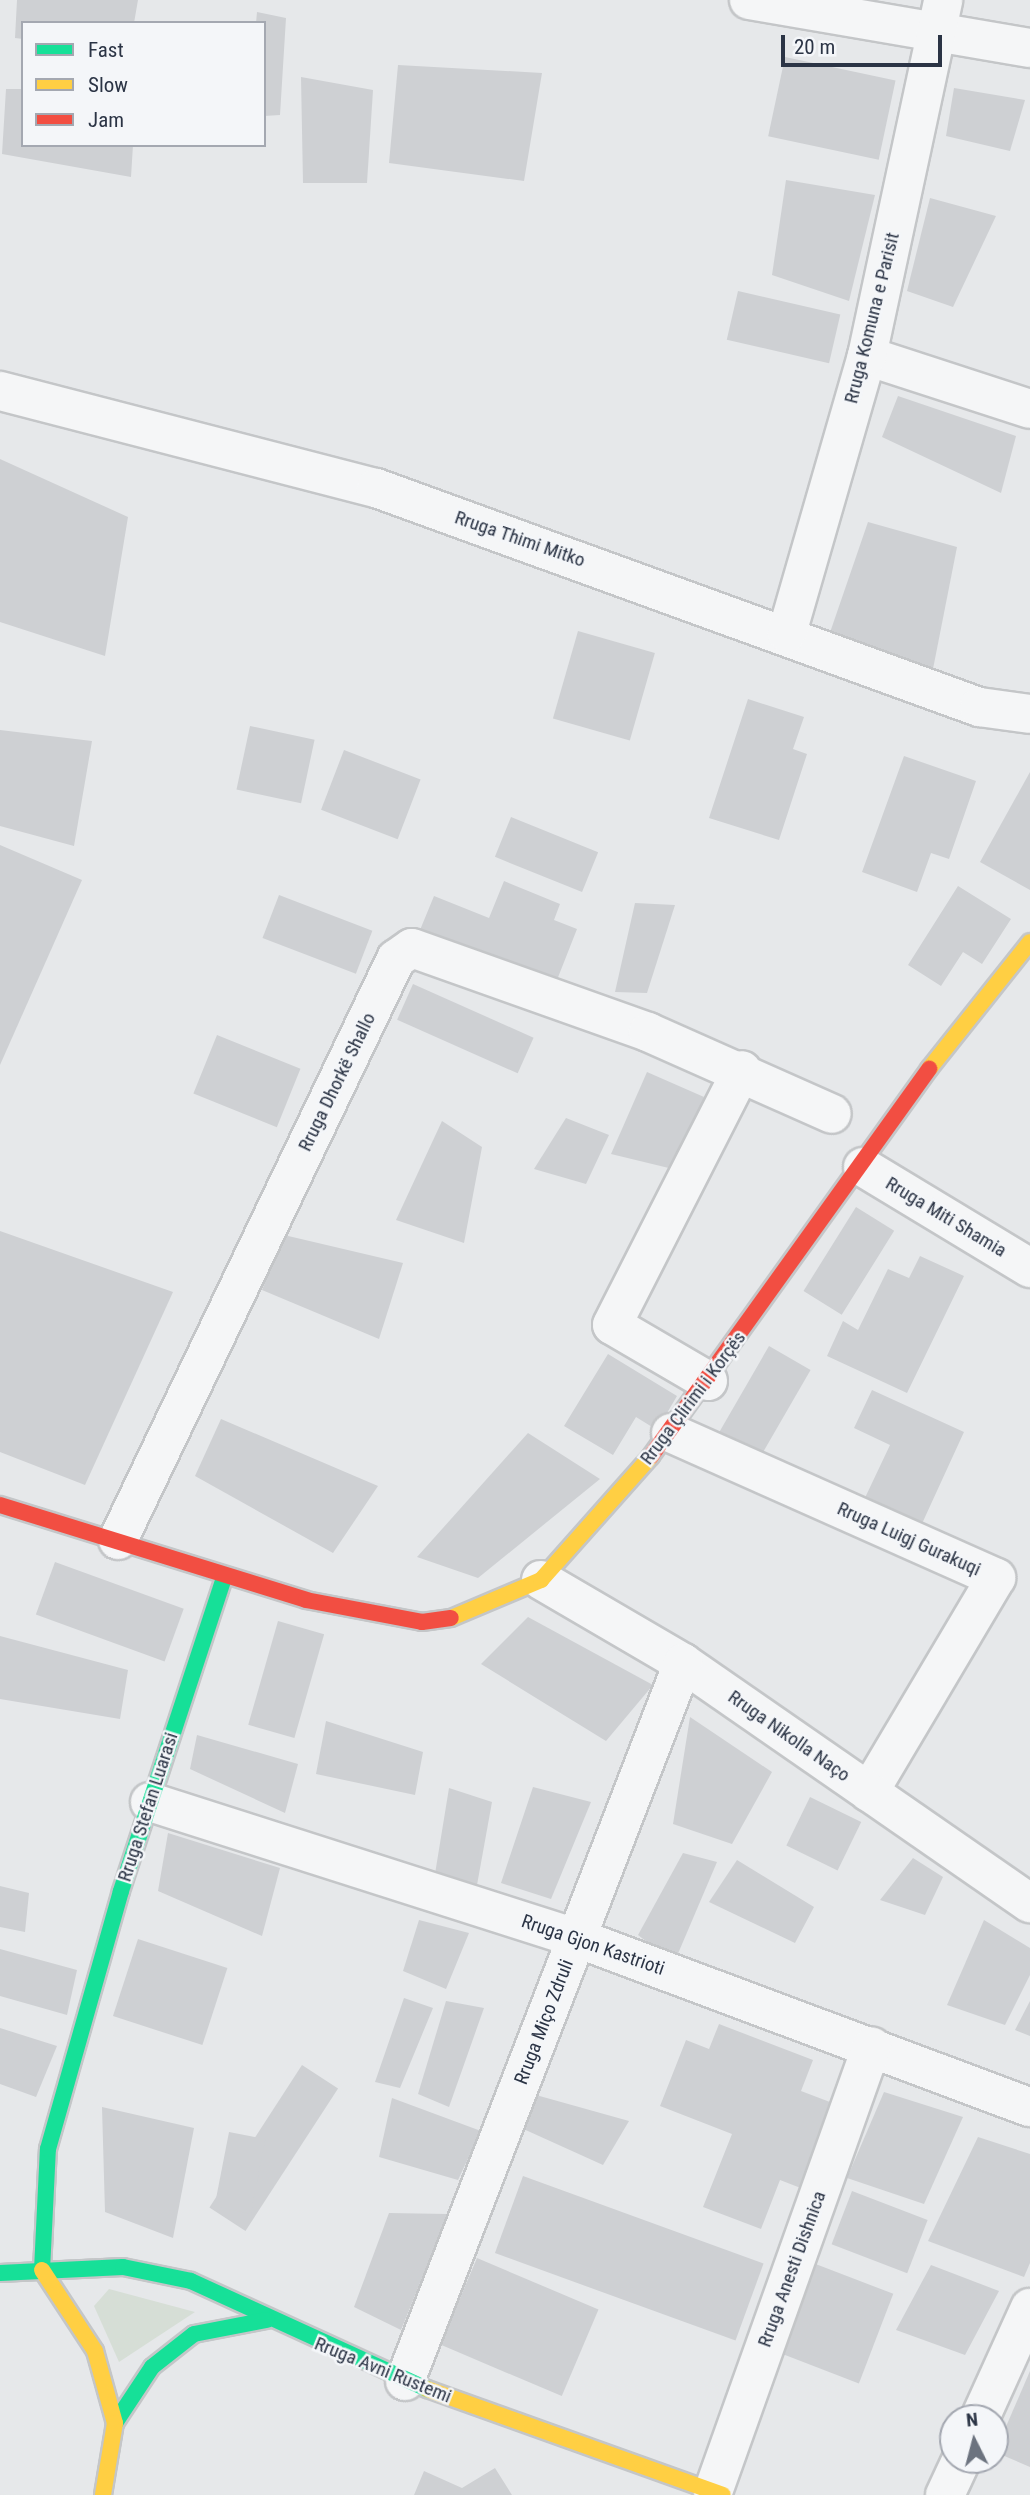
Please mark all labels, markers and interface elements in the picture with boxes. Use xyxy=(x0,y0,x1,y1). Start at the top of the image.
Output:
legend xyxy=(21,21,266,147)
scale bar xyxy=(785,21,946,65)
text: 20 m xyxy=(794,35,835,59)
text: Fast xyxy=(88,38,124,62)
text: Slow xyxy=(88,73,128,97)
text: Jam xyxy=(88,108,124,132)
street label: Rruga Komuna e Parisit xyxy=(840,230,904,406)
street label: Rruga Thimi Mitko xyxy=(452,506,588,572)
street label: Rruga Dhorkë Shallo xyxy=(294,1009,380,1155)
street label: Rruga Miti Shamia xyxy=(881,1172,1011,1262)
street label: Rruga Çlirimi i Korçës xyxy=(635,1327,751,1469)
street label: Rruga Luigj Gurakuqi xyxy=(834,1497,984,1581)
street label: Rruga Nikolla Naço xyxy=(724,1686,854,1786)
street label: Rruga Stefan Luarasi xyxy=(113,1730,183,1884)
street label: Rruga Gjon Kastrioti xyxy=(518,1910,668,1980)
street label: Rruga Miço Zdruli xyxy=(510,1956,578,2088)
street label: Rruga Anesti Dishnica xyxy=(753,2188,831,2350)
street label: Rruga Avni Rustemi xyxy=(311,2332,455,2408)
north arrow xyxy=(939,2404,1009,2474)
text: N xyxy=(965,2408,979,2432)

